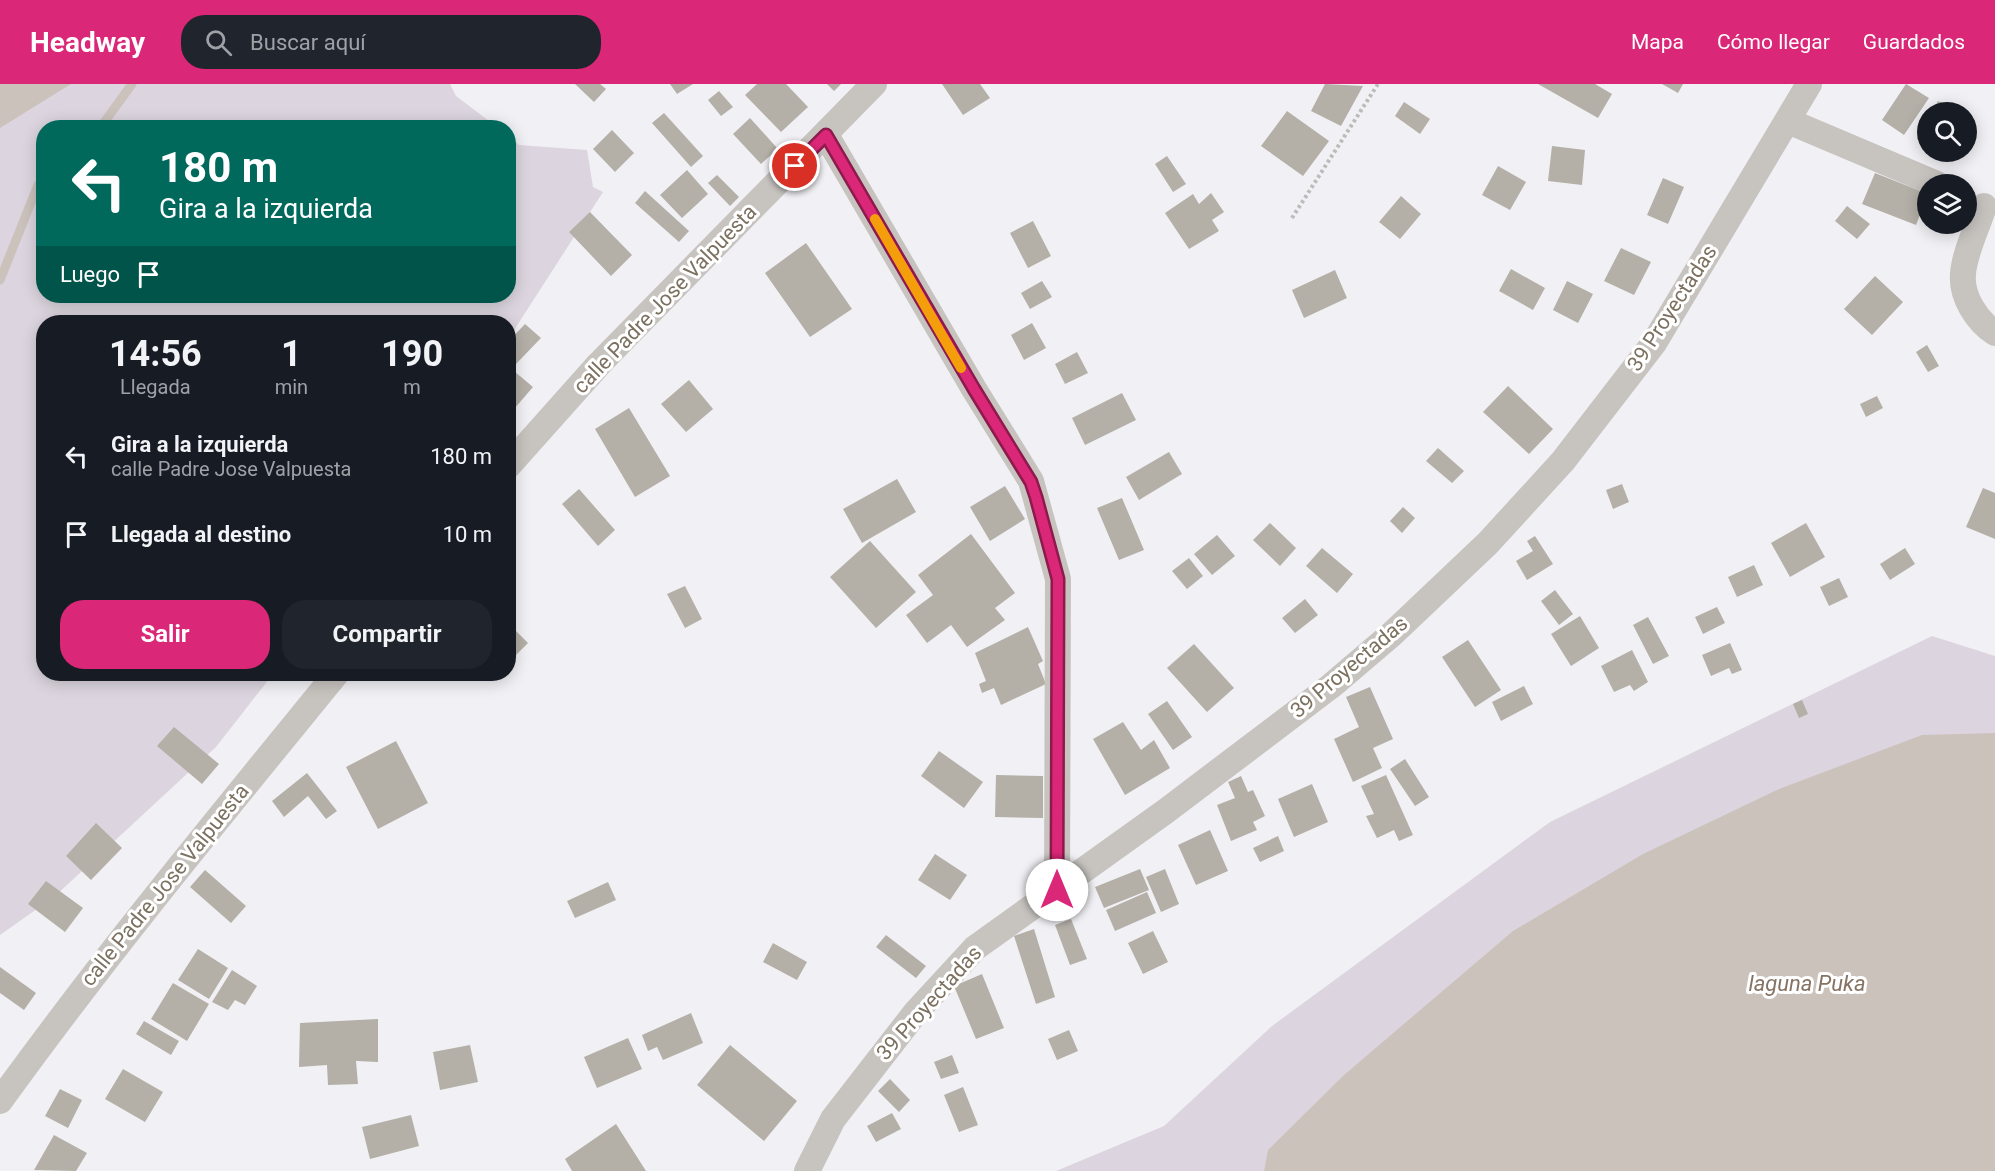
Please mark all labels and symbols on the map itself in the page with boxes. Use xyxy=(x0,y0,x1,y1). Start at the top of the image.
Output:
pin xyxy=(769,140,820,191)
street label: calle Padre Jose Valpuesta xyxy=(569,200,761,398)
street label: 39 Proyectadas xyxy=(1622,241,1722,375)
street label: 39 Proyectadas xyxy=(1286,611,1412,723)
street label: calle Padre Jose Valpuesta xyxy=(76,779,254,991)
position arrow xyxy=(1025,858,1089,922)
street label: 39 Proyectadas xyxy=(872,941,986,1065)
water label: laguna Puka xyxy=(1748,971,1866,996)

